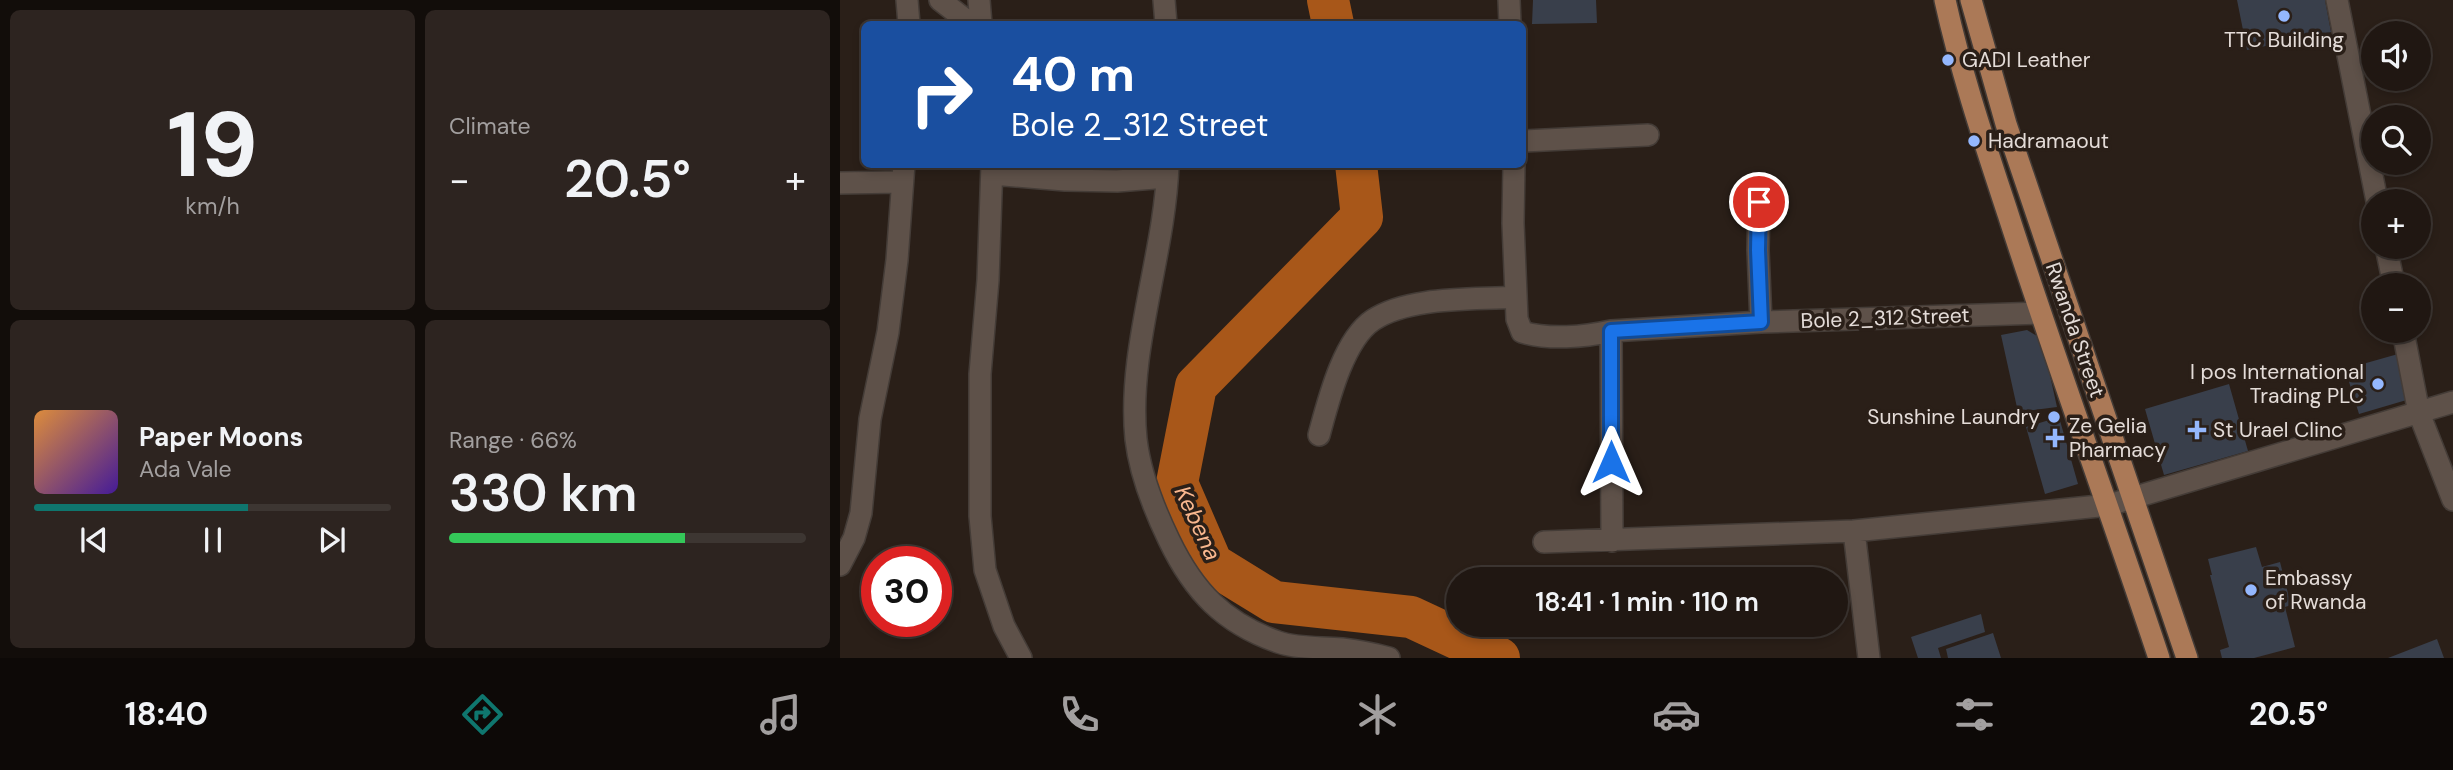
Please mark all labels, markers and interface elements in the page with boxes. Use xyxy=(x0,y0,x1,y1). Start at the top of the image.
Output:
marker: TTC Building xyxy=(2276,8,2292,24)
map controls xyxy=(2361,21,2431,343)
button: sound xyxy=(2361,21,2431,91)
place label: TTC Building xyxy=(2224,26,2344,54)
text: 40 m xyxy=(1011,42,1135,106)
place label: GADI Leather xyxy=(1962,46,2091,74)
icon: right xyxy=(896,49,987,140)
marker: GADI Leather xyxy=(1940,52,1956,68)
text: 19 xyxy=(167,86,258,204)
text: Bole 2_312 Street xyxy=(1011,104,1269,146)
button: search xyxy=(2361,105,2431,175)
text: Climate xyxy=(449,111,531,141)
place label: Hadramaout xyxy=(1988,127,2109,155)
marker: Hadramaout xyxy=(1966,133,1982,149)
text: 20.5° xyxy=(564,145,691,213)
text: − xyxy=(449,155,470,205)
text: + xyxy=(785,155,806,205)
pin xyxy=(1729,172,1789,232)
icon: arrive xyxy=(1740,183,1778,221)
button: + xyxy=(2361,189,2431,259)
text: km/h xyxy=(185,191,240,221)
street label: Rwanda Street xyxy=(2039,259,2111,401)
button: − xyxy=(2361,273,2431,343)
street label: Bole 2_312 Street xyxy=(1800,301,1970,335)
place label: I pos International Trading PLC xyxy=(2190,358,2364,410)
marker: I pos International Trading PLC xyxy=(2370,376,2386,392)
place label: Sunshine Laundry xyxy=(1867,403,2040,431)
marker: Sunshine Laundry xyxy=(2046,409,2062,425)
place label: Ze Gelia Pharmacy xyxy=(2069,412,2167,464)
place label: St Urael Clinc xyxy=(2213,416,2343,444)
text: Paper Moons xyxy=(139,420,303,454)
marker: St Urael Clinc xyxy=(2187,420,2207,440)
text: Range · 66% xyxy=(449,425,577,455)
position arrow xyxy=(1574,425,1648,499)
marker: Ze Gelia Pharmacy xyxy=(2047,430,2063,446)
text: Ada Vale xyxy=(139,454,232,484)
text: 330 km xyxy=(449,459,637,527)
water label: Kebena xyxy=(1168,481,1228,565)
icon: previous xyxy=(75,521,113,559)
icon: pause xyxy=(194,521,232,559)
icon: next xyxy=(313,521,351,559)
speed limit sign: 30 xyxy=(861,546,952,637)
place label: Embassy of Rwanda xyxy=(2265,564,2366,616)
marker: Embassy of Rwanda xyxy=(2243,582,2259,598)
text: 18:41 · 1 min · 110 m xyxy=(1535,585,1759,619)
icon: directions xyxy=(458,690,507,739)
icon: music xyxy=(756,690,805,739)
icon: phone xyxy=(1055,690,1104,739)
icon: climate xyxy=(1353,690,1402,739)
icon: car xyxy=(1652,690,1701,739)
icon: filters xyxy=(1950,690,1999,739)
text: 18:40 xyxy=(125,693,208,735)
text: 20.5° xyxy=(2249,693,2328,735)

